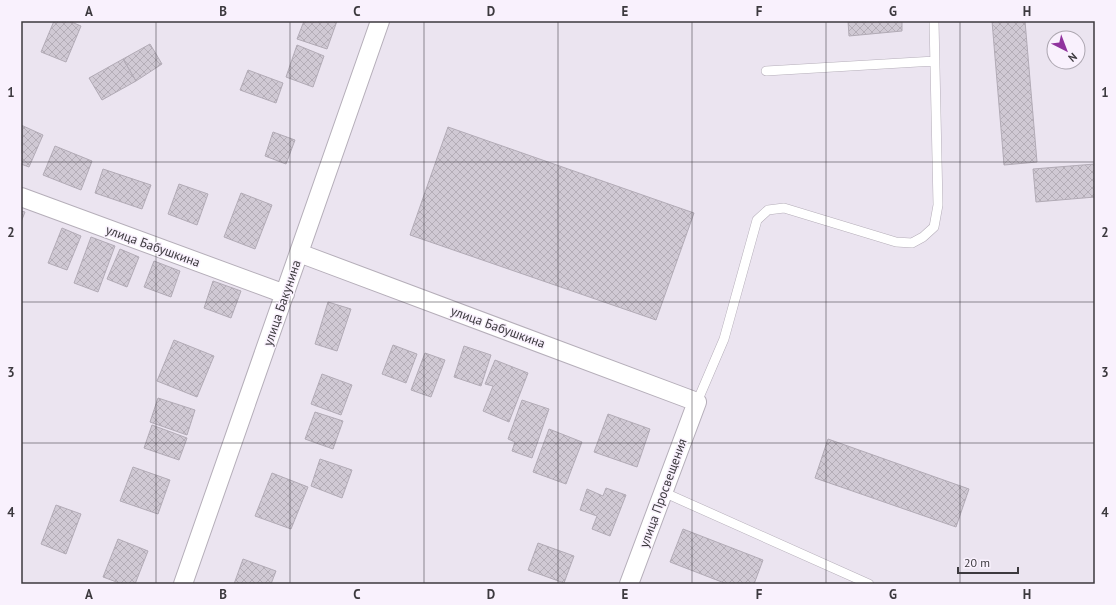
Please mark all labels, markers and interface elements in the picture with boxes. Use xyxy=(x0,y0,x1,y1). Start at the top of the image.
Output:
text: A xyxy=(85,3,93,20)
text: B xyxy=(219,3,227,20)
text: C xyxy=(353,3,361,20)
text: D xyxy=(487,3,495,20)
text: E xyxy=(622,3,629,20)
text: F xyxy=(756,3,763,20)
text: G xyxy=(889,3,897,20)
text: H xyxy=(1023,3,1031,20)
north arrow xyxy=(1046,30,1086,70)
text: N xyxy=(1065,50,1080,65)
text: 1 xyxy=(7,84,15,101)
text: 1 xyxy=(1101,84,1109,101)
street label: улица Бабушкина xyxy=(103,221,203,271)
text: 2 xyxy=(7,224,15,241)
text: 2 xyxy=(1101,224,1109,241)
street label: улица Бакунина xyxy=(259,258,305,348)
street label: улица Бабушкина xyxy=(448,302,548,352)
text: 3 xyxy=(7,364,15,381)
text: 3 xyxy=(1101,364,1109,381)
street label: улица Просвещения xyxy=(635,436,691,550)
text: 4 xyxy=(7,504,15,521)
text: 4 xyxy=(1101,504,1109,521)
scale bar xyxy=(958,549,1018,575)
text: 20 m xyxy=(964,555,990,570)
text: A xyxy=(85,586,93,603)
text: B xyxy=(219,586,227,603)
text: C xyxy=(353,586,361,603)
text: D xyxy=(487,586,495,603)
text: E xyxy=(622,586,629,603)
text: F xyxy=(756,586,763,603)
text: G xyxy=(889,586,897,603)
text: H xyxy=(1023,586,1031,603)

